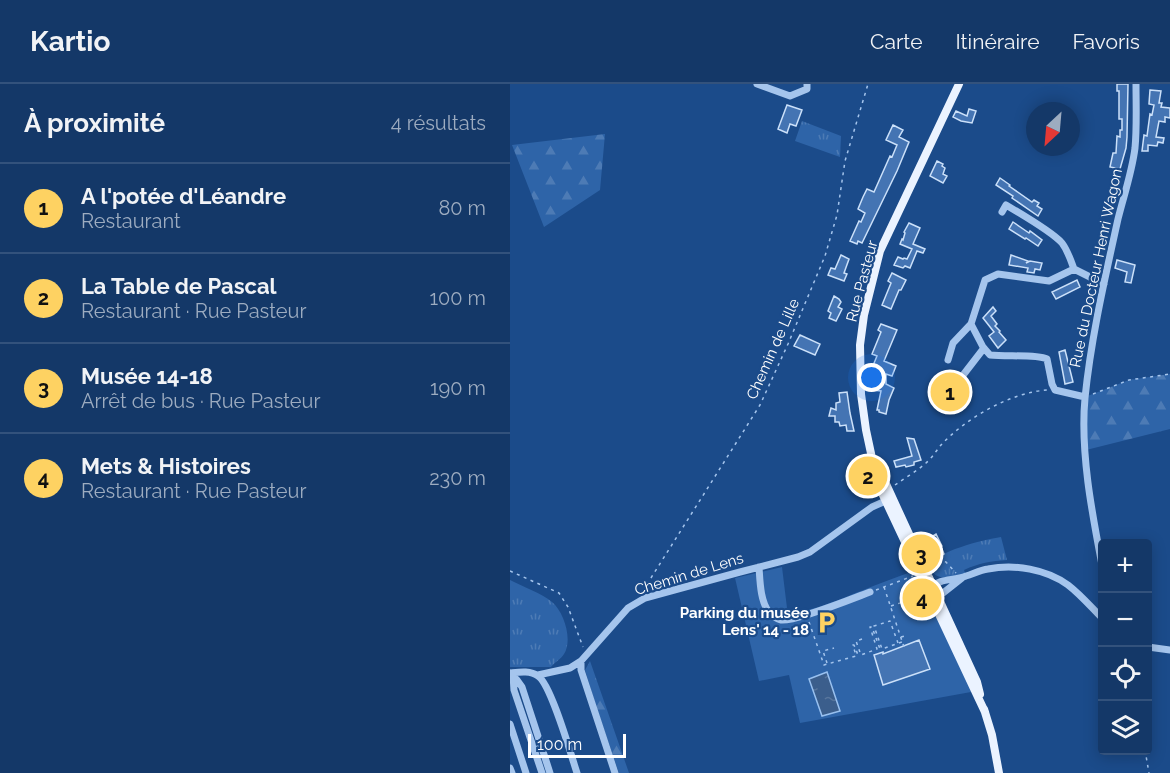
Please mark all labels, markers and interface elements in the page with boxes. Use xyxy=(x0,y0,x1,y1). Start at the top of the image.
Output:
text: Kartio xyxy=(30,25,110,58)
text: Carte xyxy=(870,29,922,54)
text: Itinéraire xyxy=(955,29,1039,54)
text: Favoris xyxy=(1072,29,1140,54)
north arrow xyxy=(1026,102,1080,156)
text: À proximité xyxy=(24,108,165,138)
text: 4 résultats xyxy=(391,111,486,135)
street label: Rue du Docteur Henri Wagon xyxy=(1066,167,1126,369)
text: A l'potée d'Léandre xyxy=(81,183,286,209)
text: 1 xyxy=(39,196,48,220)
text: 80 m xyxy=(438,196,486,220)
text: Restaurant xyxy=(81,209,181,233)
street label: Rue Pasteur xyxy=(842,238,882,324)
text: La Table de Pascal xyxy=(81,273,277,299)
text: 2 xyxy=(38,286,49,310)
text: 100 m xyxy=(429,286,486,310)
street label: Chemin de Lille xyxy=(743,296,803,402)
text: Restaurant · Rue Pasteur xyxy=(81,299,306,323)
text: Musée 14-18 xyxy=(81,363,213,389)
your location xyxy=(857,363,886,392)
pin: 1 xyxy=(930,370,970,414)
text: 3 xyxy=(38,376,49,400)
text: 190 m xyxy=(430,376,486,400)
text: Arrêt de bus · Rue Pasteur xyxy=(81,389,321,413)
text: Mets & Histoires xyxy=(81,453,251,479)
pin: 2 xyxy=(848,454,888,498)
text: 4 xyxy=(38,466,49,490)
text: 230 m xyxy=(429,466,486,490)
text: Restaurant · Rue Pasteur xyxy=(81,479,306,503)
pin: 3 xyxy=(902,532,940,576)
map controls xyxy=(1098,539,1152,755)
button: + xyxy=(1098,539,1152,593)
street label: Chemin de Lens xyxy=(632,549,746,599)
pin: 4 xyxy=(902,576,942,620)
button: − xyxy=(1098,593,1152,647)
place label: Parking du musée Lens' 14 - 18 xyxy=(680,604,809,639)
parking icon: Parking du musée Lens' 14 - 18 xyxy=(814,609,840,635)
button: locate xyxy=(1098,647,1152,701)
button: layers xyxy=(1098,701,1152,755)
scale bar xyxy=(528,731,626,758)
text: 100 m xyxy=(537,735,582,754)

